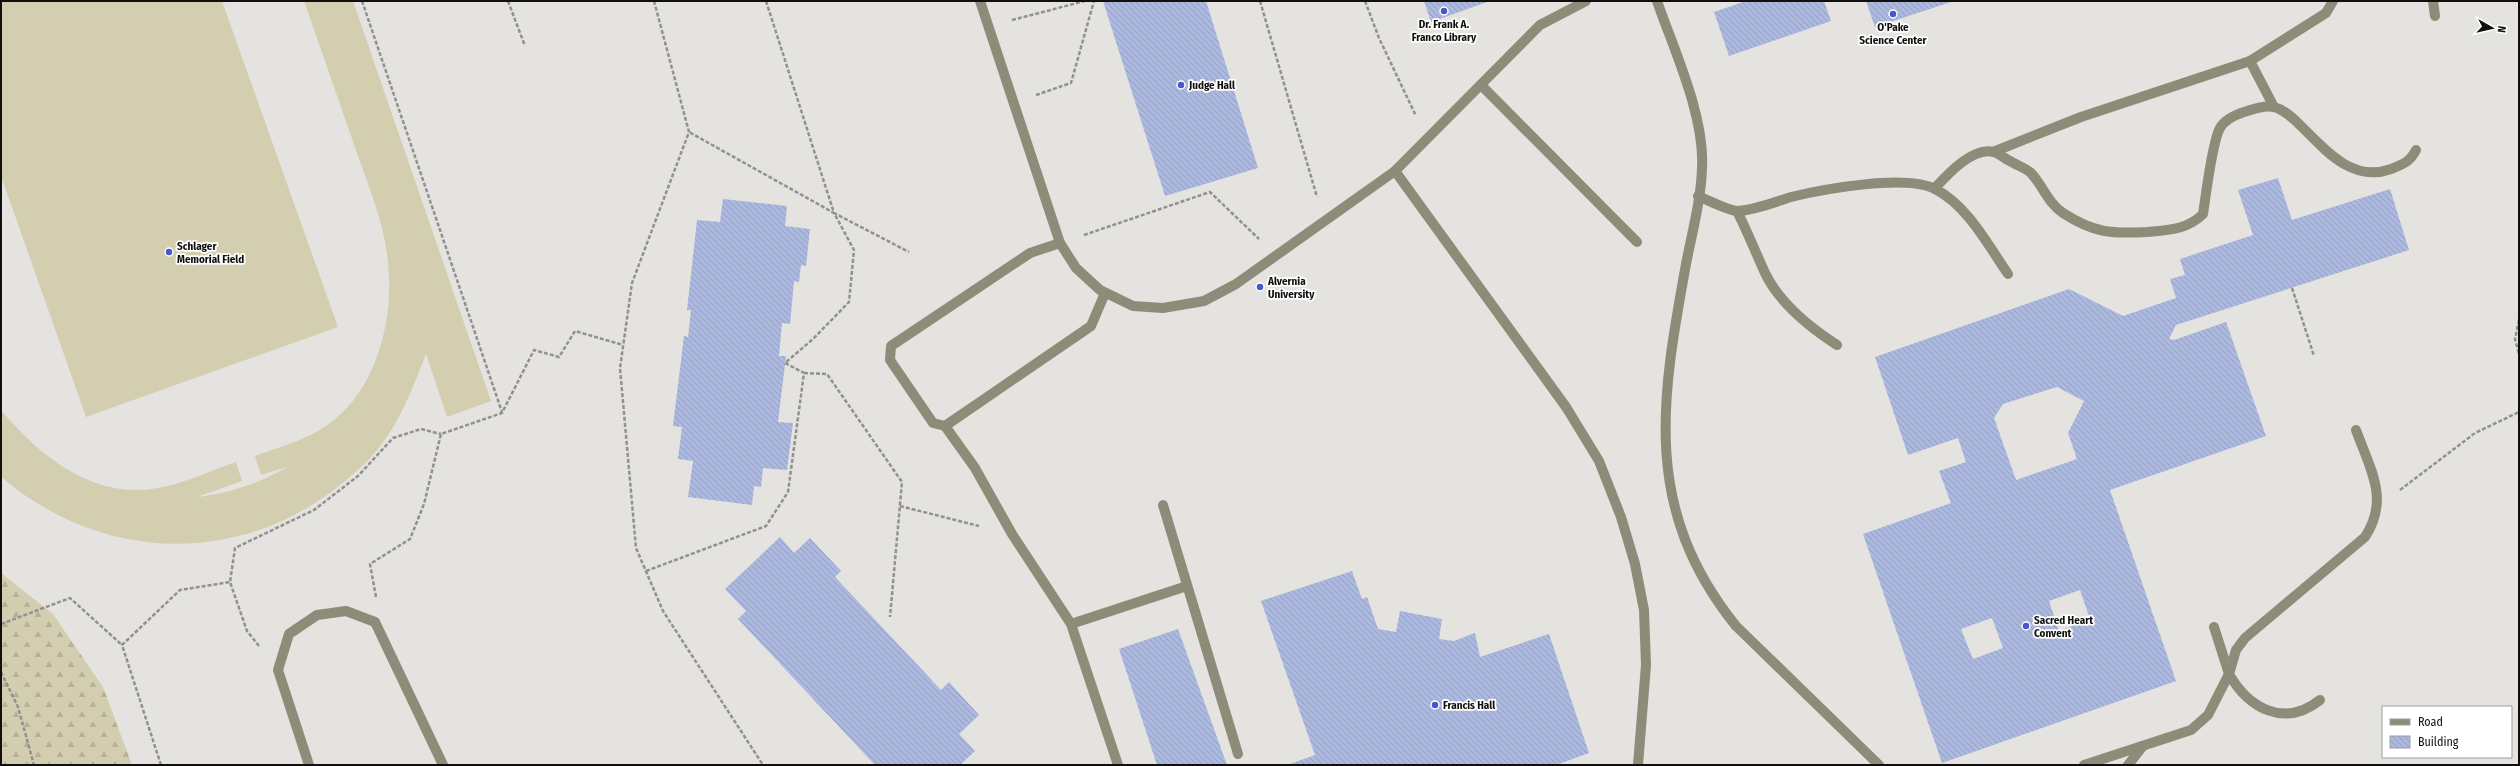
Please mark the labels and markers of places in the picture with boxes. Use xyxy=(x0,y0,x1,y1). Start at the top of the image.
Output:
marker: Dr. Frank A. Franco Library xyxy=(1439,6,1449,16)
marker: O'Pake Science Center xyxy=(1888,9,1898,19)
place label: Dr. Frank A. Franco Library xyxy=(1412,18,1477,44)
place label: O'Pake Science Center xyxy=(1859,21,1928,47)
place label: Judge Hall xyxy=(1188,79,1236,92)
marker: Judge Hall xyxy=(1176,80,1186,90)
place label: Schlager Memorial Field xyxy=(177,240,244,266)
marker: Schlager Memorial Field xyxy=(164,247,174,257)
place label: Alvernia University xyxy=(1267,275,1315,301)
marker: Alvernia University xyxy=(1255,282,1265,292)
place label: Sacred Heart Convent xyxy=(2034,614,2093,640)
marker: Sacred Heart Convent xyxy=(2021,621,2031,631)
place label: Francis Hall xyxy=(1443,699,1496,712)
marker: Francis Hall xyxy=(1430,700,1440,710)

